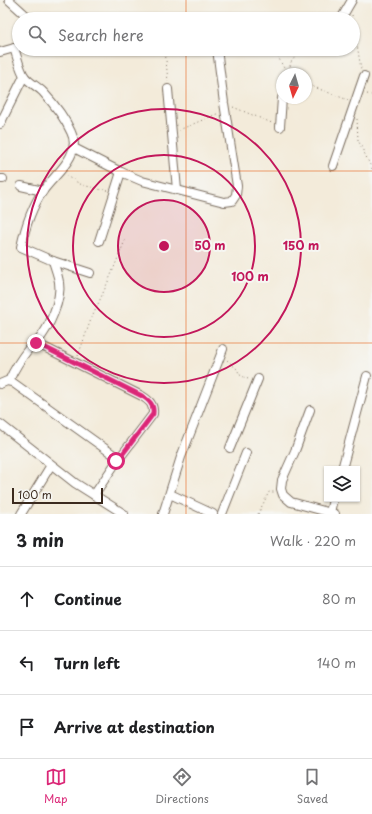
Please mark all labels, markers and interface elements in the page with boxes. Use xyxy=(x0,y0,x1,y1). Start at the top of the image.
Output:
search box xyxy=(12,12,360,56)
icon: search xyxy=(26,23,48,45)
text: Search here xyxy=(58,23,144,46)
north arrow xyxy=(276,68,312,104)
text: 50 m xyxy=(194,236,226,254)
text: 150 m xyxy=(283,236,319,254)
centre of rings xyxy=(157,239,171,253)
text: 100 m xyxy=(231,267,269,285)
route end xyxy=(27,334,45,352)
route start xyxy=(107,452,125,470)
map controls xyxy=(324,466,360,502)
button: layers xyxy=(324,466,360,502)
scale bar xyxy=(12,486,103,505)
text: 100 m xyxy=(18,486,52,503)
text: 3 min xyxy=(16,527,64,553)
text: Walk · 220 m xyxy=(270,531,356,550)
text: Continue xyxy=(54,587,122,610)
icon: ahead xyxy=(16,588,38,610)
text: 80 m xyxy=(322,589,356,608)
text: Turn left xyxy=(54,651,120,674)
icon: left xyxy=(16,652,38,674)
text: 140 m xyxy=(317,653,356,672)
text: Arrive at destination xyxy=(54,715,215,738)
icon: arrive xyxy=(16,716,38,738)
tab: Map xyxy=(44,766,67,807)
tab: Directions xyxy=(155,766,209,807)
tab: Saved xyxy=(297,766,328,807)

